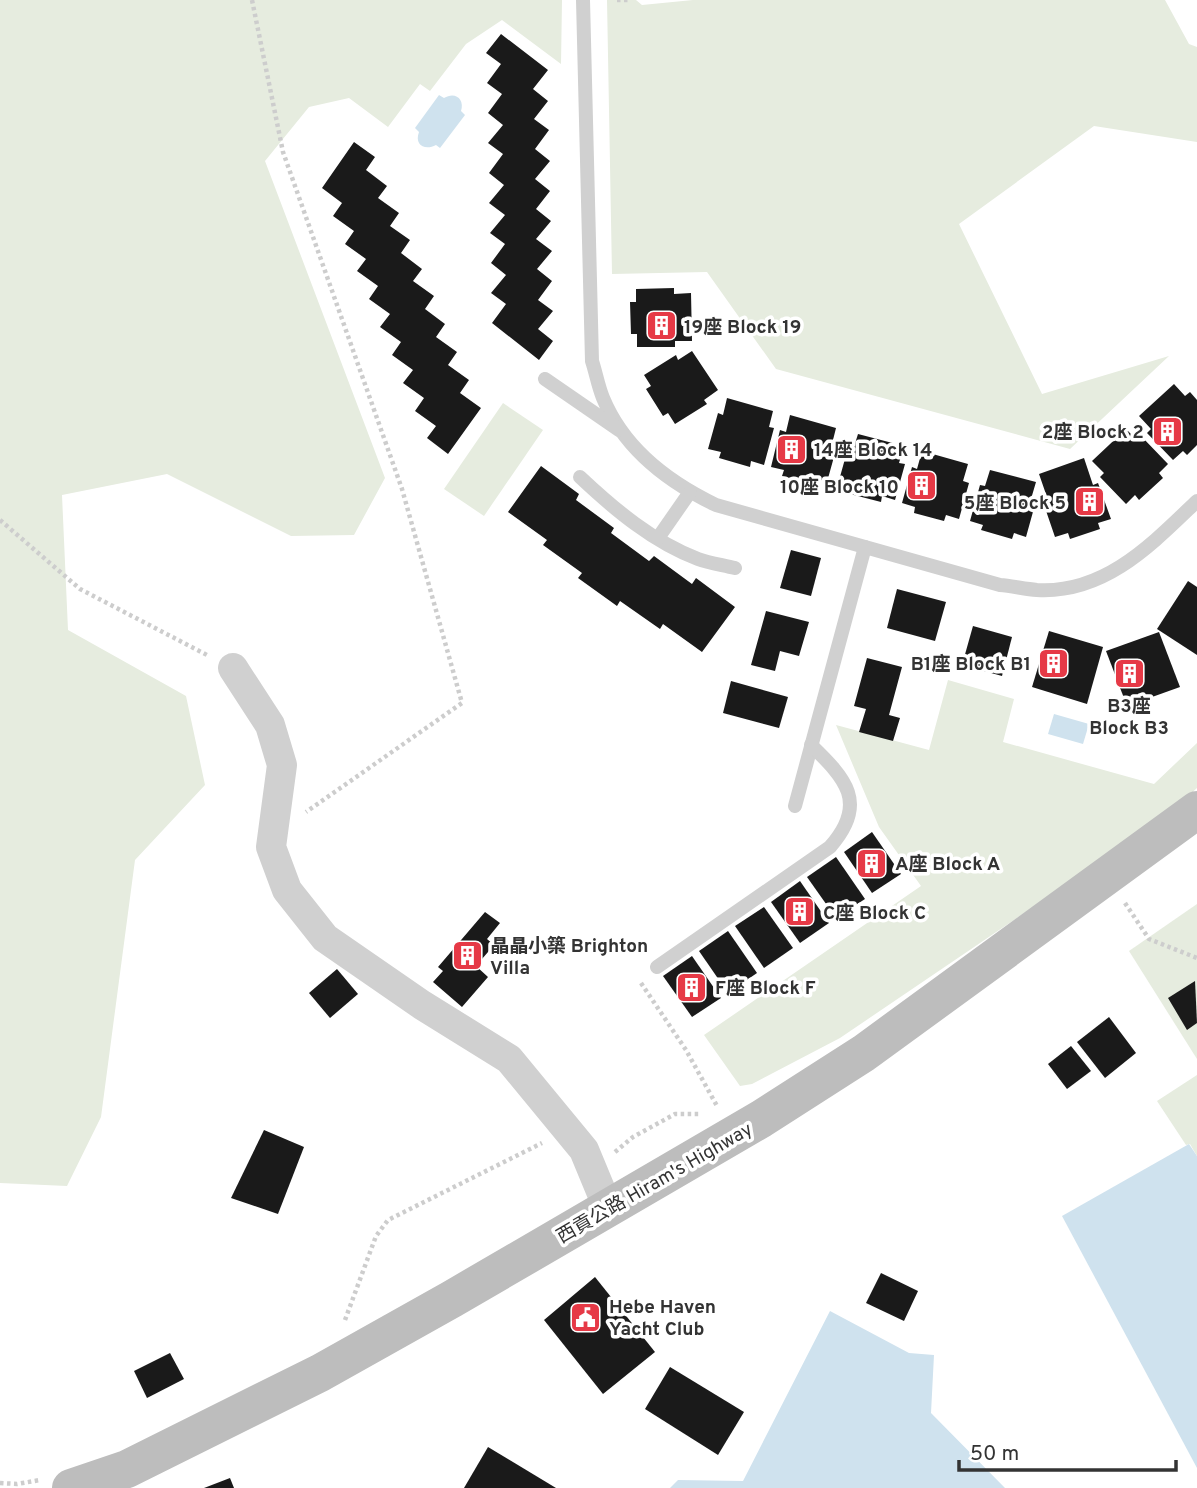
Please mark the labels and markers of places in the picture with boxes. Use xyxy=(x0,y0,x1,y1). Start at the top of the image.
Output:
building icon: 19座 Block 19 xyxy=(644,309,678,343)
place label: 19座 Block 19 xyxy=(684,316,801,340)
building icon: 2座 Block 2 xyxy=(1150,414,1184,448)
place label: 2座 Block 2 xyxy=(1042,421,1144,445)
building icon: 14座 Block 14 xyxy=(774,432,808,466)
place label: 14座 Block 14 xyxy=(814,439,933,463)
building icon: 10座 Block 10 xyxy=(905,469,939,503)
place label: 10座 Block 10 xyxy=(780,476,899,500)
building icon: 5座 Block 5 xyxy=(1072,485,1106,519)
place label: 5座 Block 5 xyxy=(964,492,1066,516)
building icon: B1座 Block B1 xyxy=(1037,646,1071,680)
place label: B1座 Block B1 xyxy=(911,653,1031,677)
building icon: B3座 Block B3 xyxy=(1112,657,1146,691)
place label: B3座 Block B3 xyxy=(1089,695,1169,741)
building icon: A座 Block A xyxy=(855,846,889,880)
place label: A座 Block A xyxy=(895,853,1001,877)
building icon: C座 Block C xyxy=(783,895,817,929)
place label: C座 Block C xyxy=(823,902,926,926)
place label: 晶晶小築 Brighton Villa xyxy=(490,935,648,981)
building icon: 晶晶小築 Brighton Villa xyxy=(450,939,484,973)
building icon: F座 Block F xyxy=(675,970,709,1004)
place label: F座 Block F xyxy=(715,977,816,1001)
place label: Hebe Haven Yacht Club xyxy=(609,1296,716,1342)
public building icon: Hebe Haven Yacht Club xyxy=(569,1300,603,1334)

